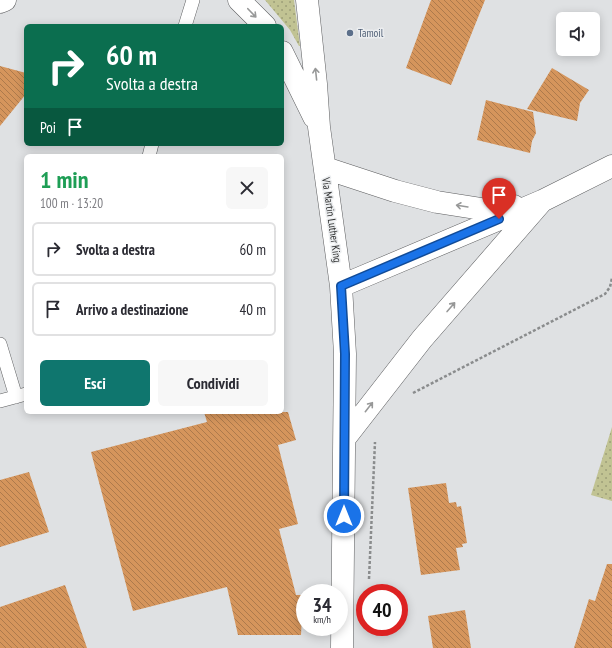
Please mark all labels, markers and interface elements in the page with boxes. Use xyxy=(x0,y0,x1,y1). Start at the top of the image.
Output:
one-way arrow xyxy=(247,8,257,18)
map controls xyxy=(556,12,600,56)
button: sound xyxy=(556,12,600,56)
place label: Tamoil xyxy=(358,26,384,40)
marker: Tamoil xyxy=(345,28,355,38)
text: 60 m xyxy=(106,36,157,73)
icon: right xyxy=(40,40,92,92)
one-way arrow xyxy=(312,68,319,81)
text: Svolta a destra xyxy=(106,72,198,95)
icon: arrive xyxy=(64,116,86,138)
text: Poi xyxy=(40,118,56,137)
text: 1 min xyxy=(40,164,88,195)
button: close xyxy=(226,167,268,209)
street label: Via Martin Luther King xyxy=(319,176,345,264)
pin xyxy=(482,178,516,219)
icon: arrive xyxy=(488,184,510,206)
text: 100 m · 13:20 xyxy=(40,195,103,212)
one-way arrow xyxy=(456,202,469,210)
icon: right xyxy=(42,238,64,260)
text: Svolta a destra xyxy=(76,240,155,259)
text: 60 m xyxy=(240,240,266,259)
icon: arrive xyxy=(42,298,64,320)
text: Arrivo a destinazione xyxy=(76,300,189,319)
text: 40 m xyxy=(240,300,266,319)
one-way arrow xyxy=(446,301,455,312)
button: Esci xyxy=(40,360,150,406)
button: Condividi xyxy=(158,360,268,406)
one-way arrow xyxy=(364,402,373,413)
position arrow xyxy=(323,495,365,537)
speed limit sign: 40 xyxy=(356,584,408,636)
text: 34 xyxy=(312,592,332,618)
text: km/h xyxy=(313,613,331,626)

